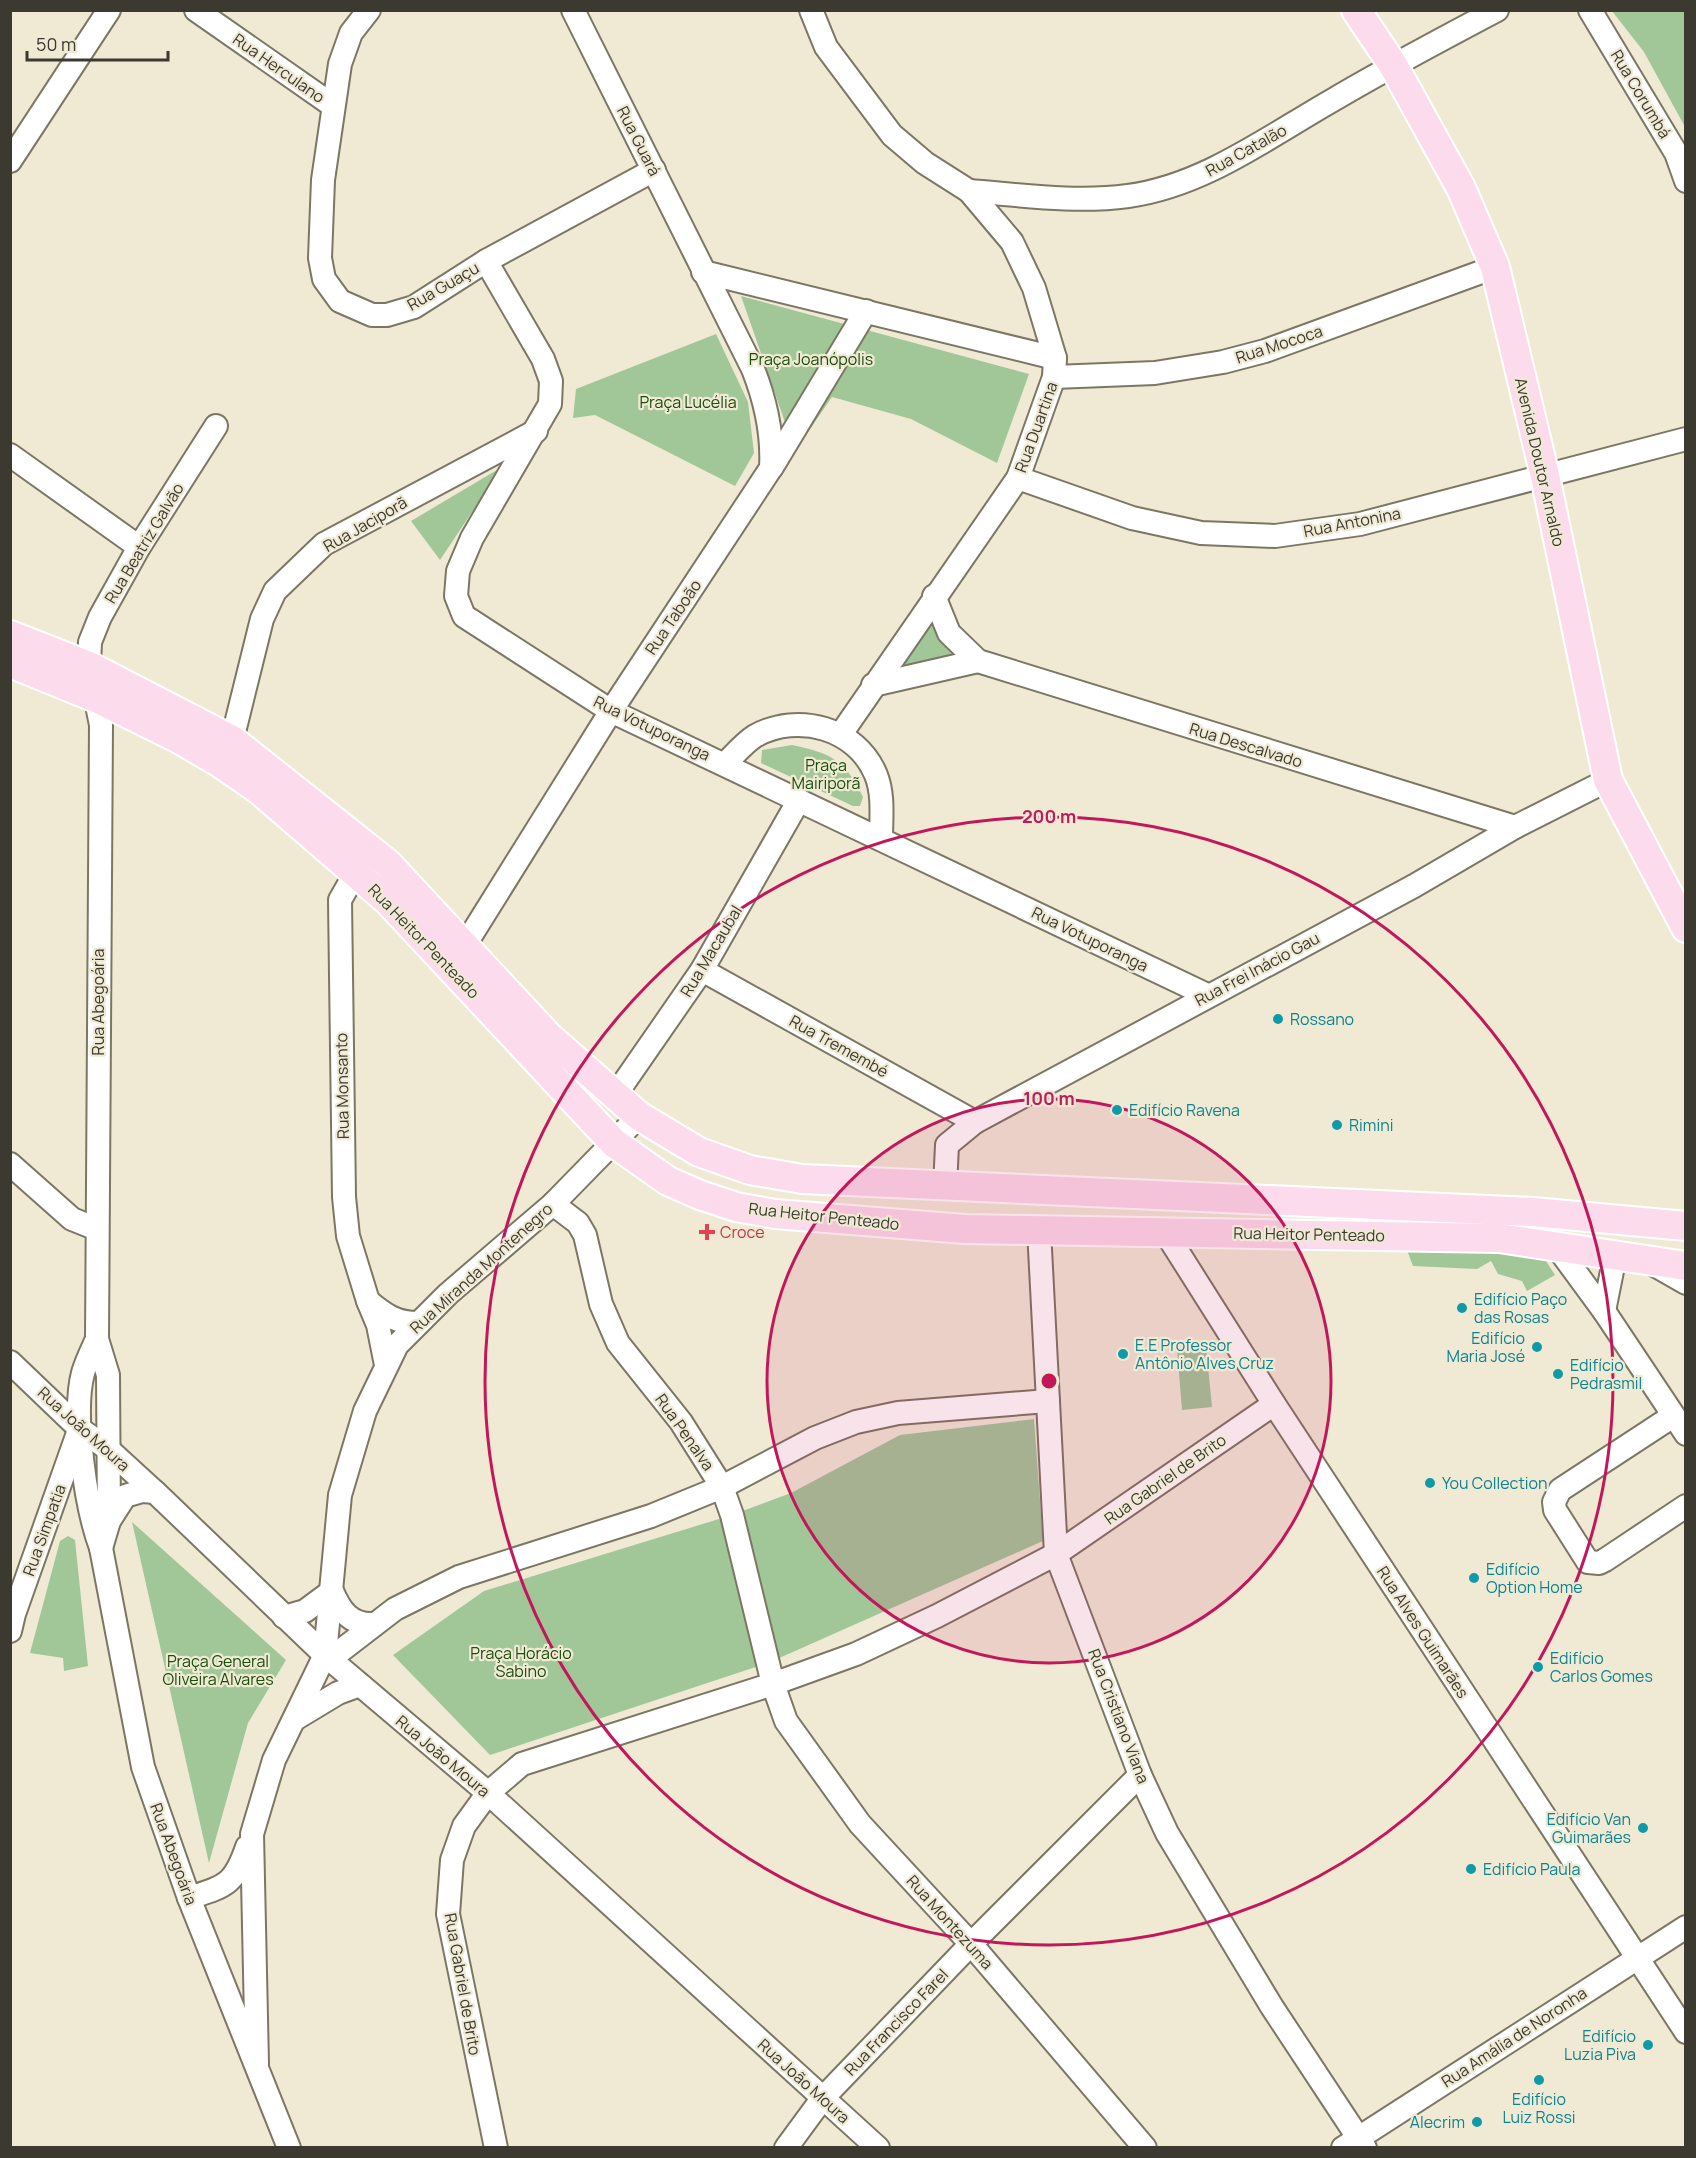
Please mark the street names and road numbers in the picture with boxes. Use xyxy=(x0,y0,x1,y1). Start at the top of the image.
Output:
street label: Rua Herculano xyxy=(229,28,329,108)
street label: Rua Corumbá xyxy=(1606,46,1676,142)
street label: Rua Guará xyxy=(612,102,666,180)
street label: Rua Catalão xyxy=(1202,119,1290,181)
street label: Rua Guaçu xyxy=(403,257,483,315)
street label: Rua Mococa xyxy=(1233,320,1325,368)
street label: Avenida Doutor Arnaldo xyxy=(1510,376,1570,548)
street label: Rua Duartina xyxy=(1009,379,1063,475)
street label: Rua Beatriz Galvão xyxy=(99,479,189,607)
street label: Rua Jaciporã xyxy=(319,491,411,557)
street label: Rua Antonina xyxy=(1302,502,1402,542)
street label: Rua Taboão xyxy=(640,575,706,659)
street label: Rua Votuporanga xyxy=(590,690,714,766)
street label: Rua Descalvado xyxy=(1187,717,1305,773)
street label: Rua Heitor Penteado xyxy=(363,879,485,1003)
street label: Rua Macaubal xyxy=(675,901,747,1001)
street label: Rua Votuporanga xyxy=(1028,901,1152,977)
street label: Rua Frei Inácio Gau xyxy=(1191,927,1323,1011)
street label: Rua Abegoária xyxy=(87,949,109,1055)
street label: Rua Tremembé xyxy=(785,1010,893,1082)
street label: Rua Monsanto xyxy=(330,1033,354,1139)
street label: Rua Heitor Penteado xyxy=(747,1197,901,1235)
street label: Rua Miranda Montenegro xyxy=(405,1198,557,1338)
street label: Rua Heitor Penteado xyxy=(1233,1222,1385,1246)
street label: Rua João Moura xyxy=(33,1382,135,1476)
street label: Rua Penalva xyxy=(650,1389,720,1475)
street label: Rua Gabriel de Brito xyxy=(1100,1429,1230,1529)
street label: Rua Simpatia xyxy=(17,1481,71,1579)
street label: Rua Alves Guimarães xyxy=(1372,1562,1474,1702)
street label: Rua Cristiano Viana xyxy=(1083,1646,1155,1786)
street label: Rua João Moura xyxy=(391,1710,495,1802)
street label: Rua Abegoária xyxy=(145,1800,203,1908)
street label: Rua Montezuma xyxy=(902,1870,998,1974)
street label: Rua Gabriel de Brito xyxy=(440,1911,486,2057)
street label: Rua Francisco Farel xyxy=(839,1964,953,2080)
street label: Rua Amália de Noronha xyxy=(1437,1982,1591,2092)
street label: Rua João Moura xyxy=(753,2034,855,2128)

